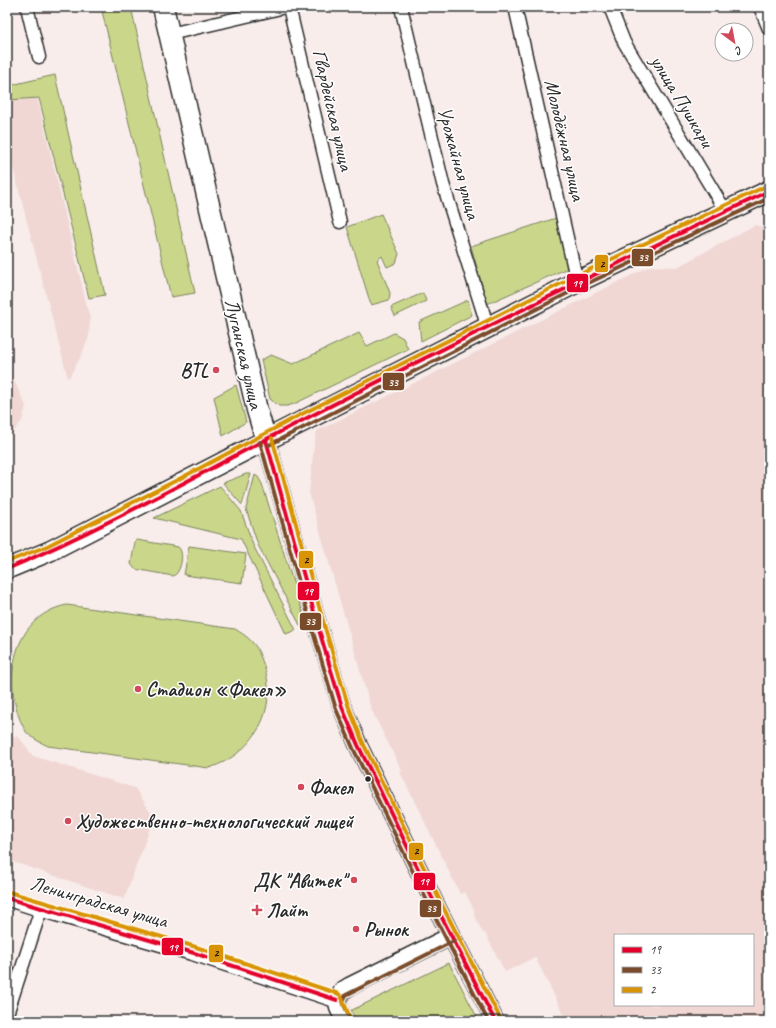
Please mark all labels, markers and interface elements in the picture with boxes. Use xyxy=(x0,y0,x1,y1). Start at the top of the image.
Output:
north arrow xyxy=(714,22,754,62)
text: С xyxy=(732,43,745,59)
street label: Гвардейская улица xyxy=(307,47,360,175)
street label: улица Пушкари xyxy=(644,50,720,153)
street label: Молодёжная улица xyxy=(539,77,592,205)
street label: Урожайная улица xyxy=(432,104,486,224)
line badge: 33 xyxy=(631,248,654,267)
text: 33 xyxy=(638,250,649,264)
line badge: 2 xyxy=(594,254,609,273)
text: 2 xyxy=(600,257,606,271)
line badge: 19 xyxy=(566,273,589,293)
text: 19 xyxy=(572,276,583,290)
street label: Луганская улица xyxy=(219,296,269,413)
place label: BTL xyxy=(180,358,209,383)
marker: BTL xyxy=(211,365,221,375)
line badge: 33 xyxy=(382,372,405,391)
text: 33 xyxy=(388,375,399,389)
line badge: 2 xyxy=(298,550,314,569)
text: 2 xyxy=(304,553,310,567)
line badge: 19 xyxy=(297,581,320,601)
text: 19 xyxy=(303,584,314,598)
line badge: 33 xyxy=(299,612,322,631)
text: 33 xyxy=(305,614,316,628)
place label: Стадион «Факел» xyxy=(146,677,287,702)
marker: Стадион «Факел» xyxy=(133,684,143,694)
unlabelled marker xyxy=(363,774,373,784)
place label: Факел xyxy=(309,775,354,800)
marker: Факел xyxy=(296,782,306,792)
place label: Художественно-технологический лицей xyxy=(76,809,354,834)
marker: Художественно-технологический лицей xyxy=(63,816,73,826)
line badge: 2 xyxy=(408,842,424,861)
text: 2 xyxy=(414,844,420,858)
place label: ДК "Авитек" xyxy=(254,868,350,893)
street label: Ленинградская улица xyxy=(28,870,172,934)
line badge: 19 xyxy=(413,872,436,891)
text: 19 xyxy=(419,874,430,888)
marker: ДК "Авитек" xyxy=(349,875,359,885)
place label: Лайт xyxy=(266,898,309,923)
line badge: 33 xyxy=(419,899,442,918)
text: 33 xyxy=(426,901,437,915)
marker: Лайт xyxy=(251,904,263,916)
place label: Рынок xyxy=(364,917,410,942)
marker: Рынок xyxy=(351,924,361,934)
legend xyxy=(614,934,754,1006)
line badge: 19 xyxy=(161,937,184,956)
text: 19 xyxy=(168,940,179,954)
text: 19 xyxy=(650,942,662,958)
line badge: 2 xyxy=(208,944,224,963)
text: 2 xyxy=(214,946,220,960)
text: 33 xyxy=(650,962,662,978)
text: 2 xyxy=(650,982,657,998)

